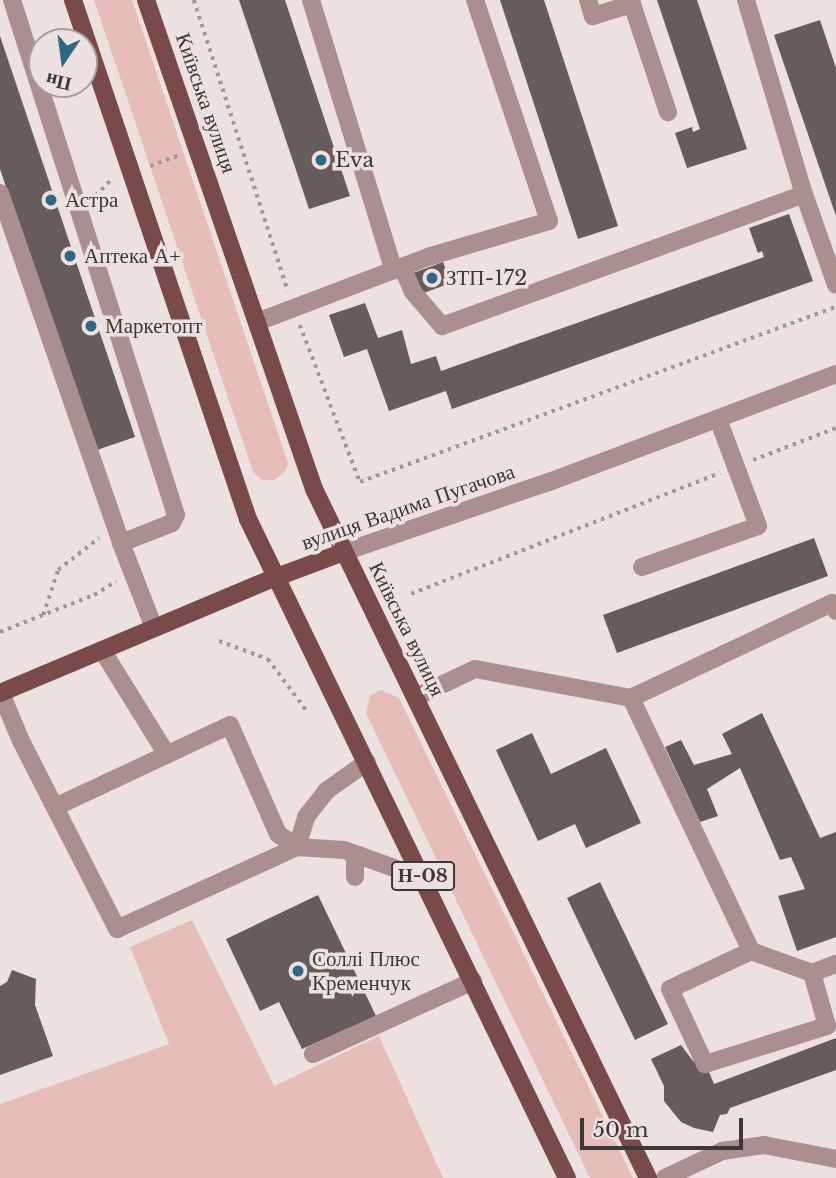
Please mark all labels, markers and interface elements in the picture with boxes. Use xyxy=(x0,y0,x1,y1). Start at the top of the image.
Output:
north arrow xyxy=(28,28,98,98)
street label: Київська вулиця xyxy=(170,30,242,176)
text: Пн xyxy=(43,68,74,96)
place label: Eva xyxy=(335,147,374,173)
marker: Eva xyxy=(313,152,329,168)
place label: Астра xyxy=(65,187,118,213)
marker: Астра xyxy=(43,192,59,208)
place label: Аптека А+ xyxy=(84,243,181,269)
marker: Аптека А+ xyxy=(62,248,78,264)
place label: ЗТП-172 xyxy=(446,265,527,291)
marker: ЗТП-172 xyxy=(424,270,440,286)
place label: Маркетопт xyxy=(105,313,202,339)
marker: Маркетопт xyxy=(83,318,99,334)
street label: вулиця Вадима Пугачова xyxy=(298,459,518,555)
street label: Київська вулиця xyxy=(364,558,450,700)
road number: Н-08 xyxy=(390,860,456,891)
place label: Соллі Плюс Кременчук xyxy=(312,946,420,996)
marker: Соллі Плюс Кременчук xyxy=(290,963,306,979)
scale bar xyxy=(584,1104,747,1148)
text: 50 m xyxy=(593,1117,648,1143)

